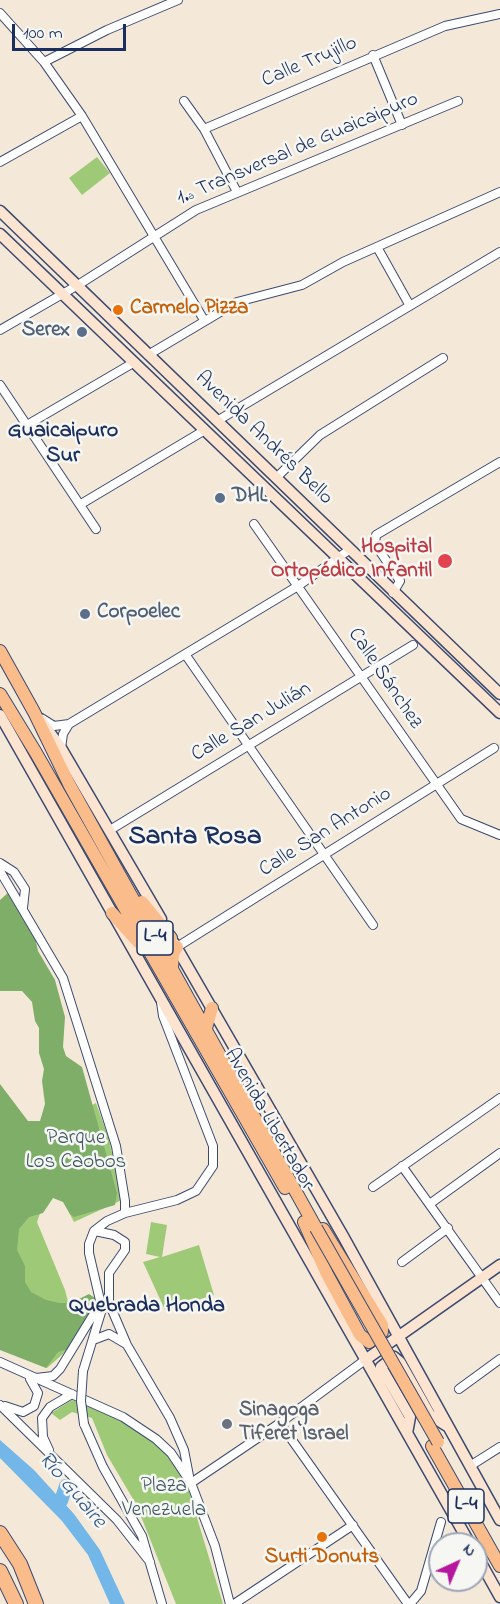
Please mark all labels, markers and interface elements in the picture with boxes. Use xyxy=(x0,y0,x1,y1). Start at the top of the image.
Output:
scale bar xyxy=(15,12,129,50)
text: 100 m xyxy=(23,21,63,47)
street label: Calle Trujillo xyxy=(259,32,361,94)
street label: 1.ª Transversal de Guaicaipuro xyxy=(173,88,423,212)
place label: Carmelo Pizza xyxy=(130,297,248,323)
marker: Carmelo Pizza xyxy=(111,303,125,317)
place label: Serex xyxy=(22,319,70,345)
marker: Serex xyxy=(75,325,89,339)
street label: Avenida Andrés Bello xyxy=(189,367,337,511)
district label: Guaicaipuro Sur xyxy=(8,419,118,470)
place label: DHL xyxy=(232,485,267,511)
marker: DHL xyxy=(213,491,227,505)
place label: Hospital Ortopédico Infantil xyxy=(271,536,432,586)
marker: Hospital Ortopédico Infantil xyxy=(436,552,454,570)
place label: Corpoelec xyxy=(97,601,180,627)
marker: Corpoelec xyxy=(78,607,92,621)
street label: Calle Sánchez xyxy=(341,624,427,734)
street label: Calle San Julián xyxy=(187,677,317,769)
street label: Calle San Antonio xyxy=(255,782,397,884)
district label: Santa Rosa xyxy=(129,823,261,855)
road number: L-4 xyxy=(137,921,173,955)
street label: Avenida Libertador xyxy=(217,1045,319,1195)
park label: Parque Los Caobos xyxy=(26,1127,126,1177)
district label: Quebrada Honda xyxy=(69,1294,225,1320)
place label: Sinagoga Tiferet Israel xyxy=(239,1399,349,1449)
marker: Sinagoga Tiferet Israel xyxy=(220,1417,234,1431)
water label: Río Guaire xyxy=(31,1447,111,1535)
park label: Plaza Venezuela xyxy=(122,1475,206,1525)
road number: L-4 xyxy=(448,1489,484,1523)
marker: Surti Donuts xyxy=(315,1530,329,1544)
north arrow xyxy=(428,1532,488,1592)
text: N xyxy=(457,1538,481,1563)
place label: Surti Donuts xyxy=(265,1546,379,1572)

